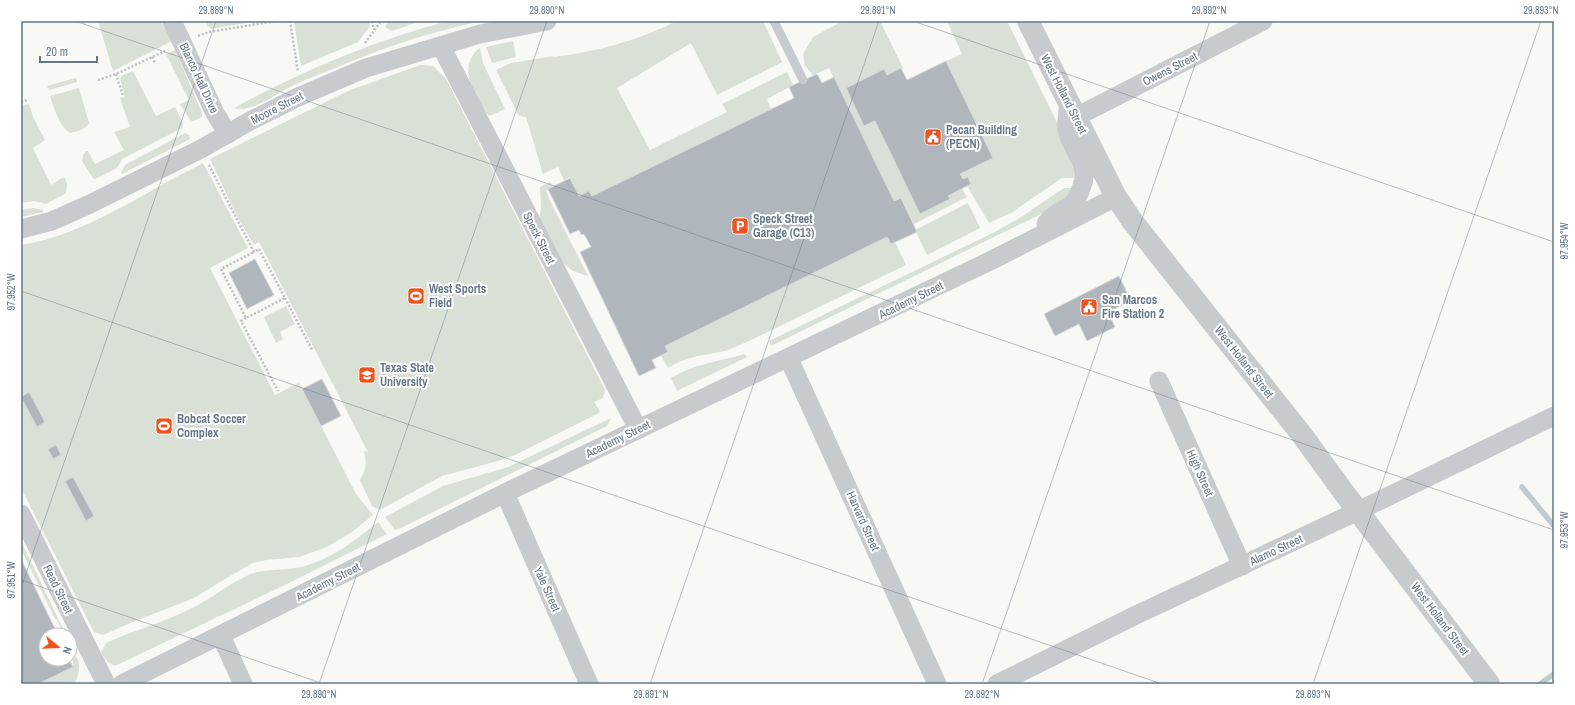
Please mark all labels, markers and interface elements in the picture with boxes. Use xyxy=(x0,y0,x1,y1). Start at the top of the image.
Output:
text: 29.889°N xyxy=(199,4,234,17)
text: 29.890°N xyxy=(530,4,565,17)
text: 29.891°N xyxy=(861,4,896,17)
text: 29.892°N xyxy=(1192,4,1227,17)
text: 29.893°N xyxy=(1524,4,1559,17)
scale bar xyxy=(40,38,97,64)
street label: Blanco Hall Drive xyxy=(176,40,222,116)
text: 20 m xyxy=(46,44,68,60)
street label: Owens Street xyxy=(1140,48,1200,90)
street label: West Holland Street xyxy=(1037,51,1091,137)
street label: Moore Street xyxy=(248,88,306,128)
place label: Pecan Building (PECN) xyxy=(946,122,1017,152)
public building icon: Pecan Building (PECN) xyxy=(923,127,943,147)
street label: Speck Street xyxy=(519,209,559,267)
place label: Speck Street Garage (C13) xyxy=(753,211,814,241)
parking icon: Speck Street Garage (C13) xyxy=(730,216,750,236)
text: 97.954°W xyxy=(1558,222,1571,259)
text: 97.952°W xyxy=(5,273,18,310)
street label: Academy Street xyxy=(875,277,946,323)
place label: West Sports Field xyxy=(429,281,487,311)
sports icon: West Sports Field xyxy=(406,286,426,306)
place label: San Marcos Fire Station 2 xyxy=(1102,292,1165,322)
public building icon: San Marcos Fire Station 2 xyxy=(1079,297,1099,317)
street label: West Holland Street xyxy=(1211,323,1277,402)
place label: Texas State University xyxy=(380,360,435,390)
school or university icon: Texas State University xyxy=(357,365,377,385)
place label: Bobcat Soccer Complex xyxy=(177,411,246,441)
sports icon: Bobcat Soccer Complex xyxy=(154,416,174,436)
street label: Academy Street xyxy=(582,416,653,462)
street label: High Street xyxy=(1183,447,1218,499)
street label: Harvard Street xyxy=(843,489,883,554)
text: 97.953°W xyxy=(1558,511,1571,548)
street label: Alamo Street xyxy=(1246,531,1305,570)
street label: Academy Street xyxy=(292,559,363,605)
text: 97.951°W xyxy=(5,561,18,598)
street label: Read Street xyxy=(39,562,77,616)
street label: Yale Street xyxy=(530,564,564,614)
street label: West Holland Street xyxy=(1407,579,1473,659)
north arrow xyxy=(38,627,78,667)
text: N xyxy=(60,645,75,656)
text: 29.890°N xyxy=(302,688,337,701)
text: 29.891°N xyxy=(634,688,669,701)
text: 29.892°N xyxy=(965,688,1000,701)
text: 29.893°N xyxy=(1296,688,1331,701)

